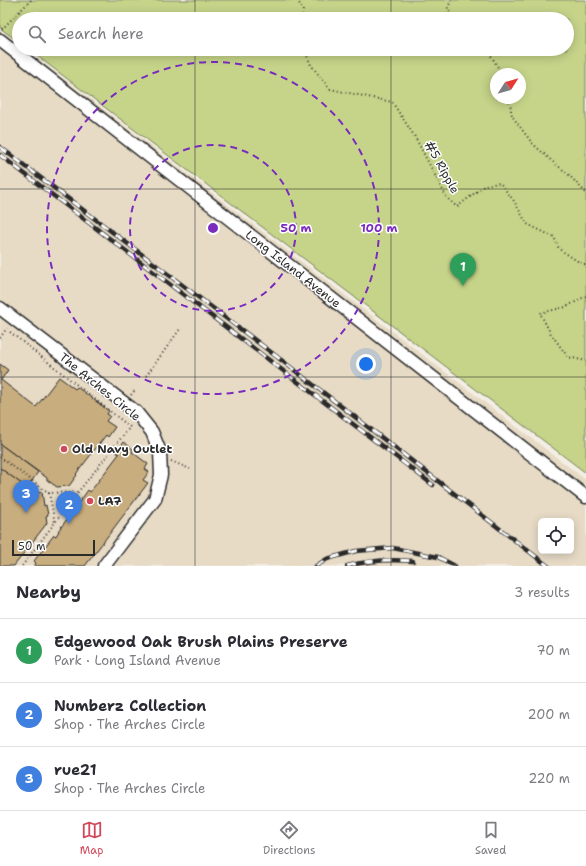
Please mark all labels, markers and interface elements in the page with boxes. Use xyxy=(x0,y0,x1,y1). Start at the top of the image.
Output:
search box xyxy=(12,12,574,56)
icon: search xyxy=(26,23,48,45)
text: Search here xyxy=(58,24,144,44)
north arrow xyxy=(490,68,526,104)
street label: #5 Ripple xyxy=(421,138,463,197)
text: 50 m xyxy=(281,220,312,236)
text: 100 m xyxy=(361,220,398,236)
centre of rings xyxy=(206,221,220,235)
street label: Long Island Avenue xyxy=(242,227,344,311)
pin: 1 xyxy=(450,253,476,286)
street label: The Arches Circle xyxy=(56,349,144,425)
your location xyxy=(356,354,376,374)
place label: Old Navy Outlet xyxy=(72,441,172,457)
marker: Old Navy Outlet xyxy=(59,444,69,454)
pin: 3 xyxy=(13,480,39,513)
pin: 2 xyxy=(56,491,82,524)
place label: LA7 xyxy=(98,493,122,509)
marker: LA7 xyxy=(85,496,95,506)
map controls xyxy=(538,518,574,554)
button: locate xyxy=(538,518,574,554)
scale bar xyxy=(12,538,95,557)
text: 50 m xyxy=(18,539,46,554)
text: Nearby xyxy=(16,581,81,603)
text: 3 results xyxy=(514,584,570,601)
text: Edgewood Oak Brush Plains Preserve xyxy=(54,632,348,652)
text: 1 xyxy=(26,642,32,659)
text: 70 m xyxy=(536,642,570,659)
text: Park · Long Island Avenue xyxy=(54,652,221,669)
text: Numberz Collection xyxy=(54,696,206,716)
text: 2 xyxy=(24,706,34,723)
text: 200 m xyxy=(528,706,570,723)
text: Shop · The Arches Circle xyxy=(54,716,205,733)
text: rue21 xyxy=(54,760,97,780)
text: 3 xyxy=(24,770,34,787)
text: 220 m xyxy=(528,770,570,787)
text: Shop · The Arches Circle xyxy=(54,780,205,797)
tab: Map xyxy=(80,819,103,858)
tab: Directions xyxy=(263,819,315,858)
tab: Saved xyxy=(475,819,506,858)

